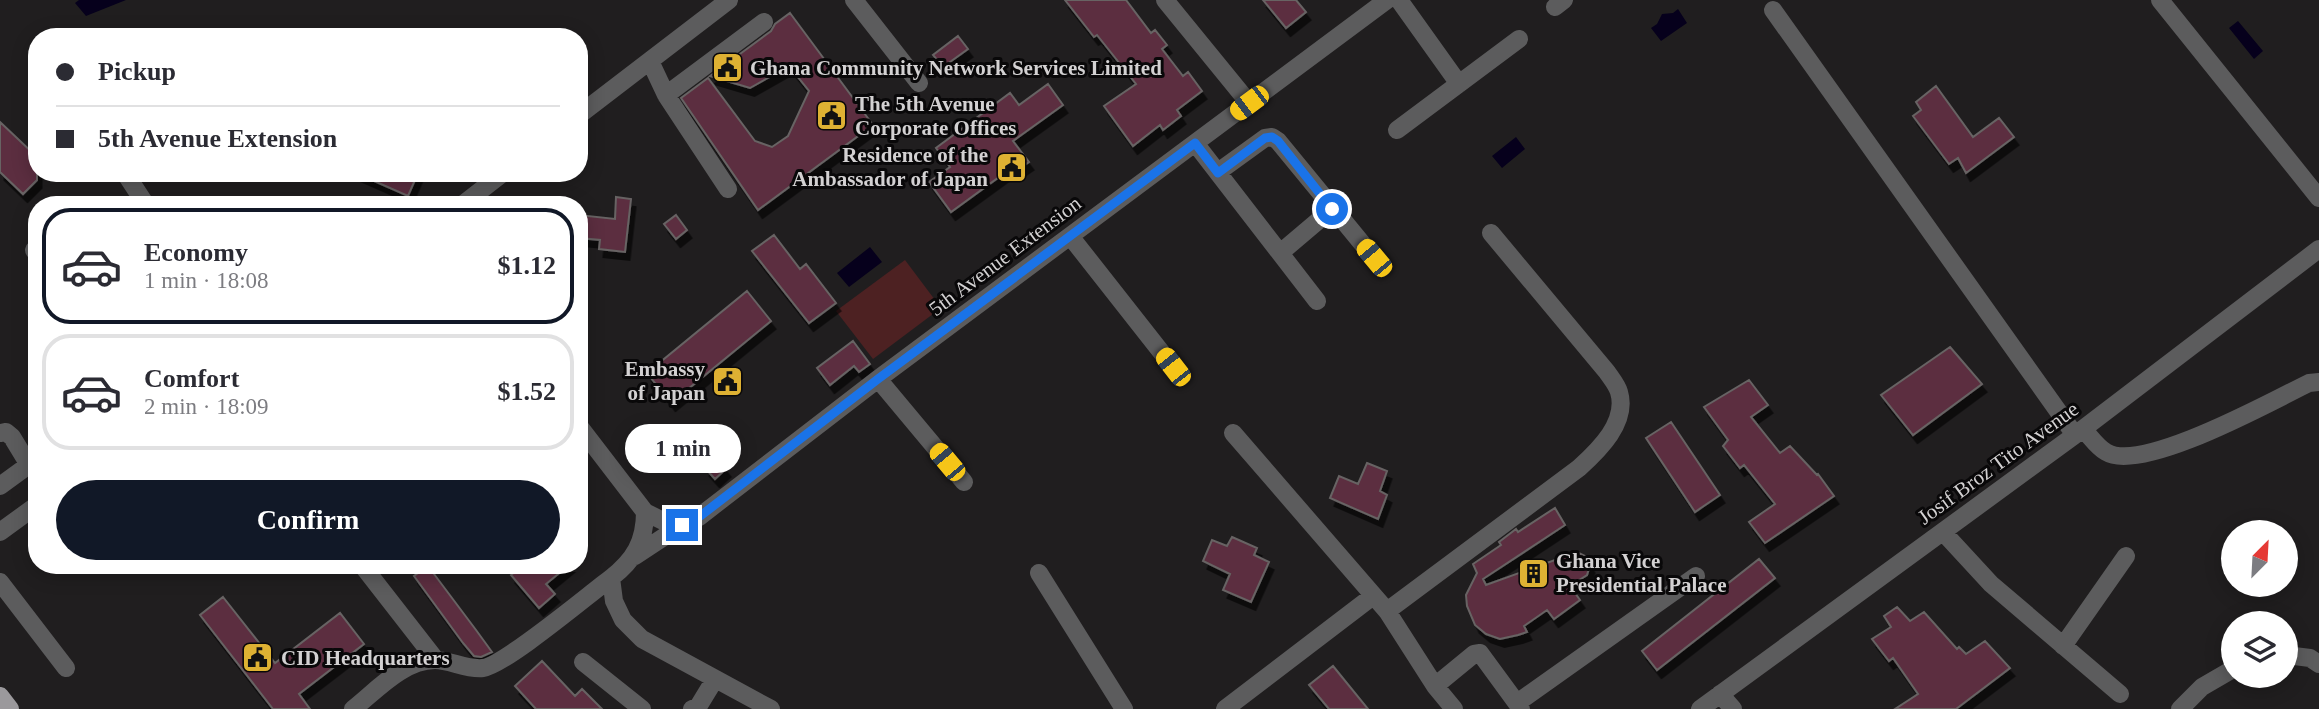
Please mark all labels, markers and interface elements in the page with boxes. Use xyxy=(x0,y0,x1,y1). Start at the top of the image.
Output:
public building icon: Ghana Community Network Services Limited xyxy=(710,51,744,85)
place label: Ghana Community Network Services Limited xyxy=(750,56,1162,80)
text: Pickup xyxy=(98,57,176,86)
car xyxy=(1226,82,1273,124)
place label: The 5th Avenue Corporate Offices xyxy=(855,92,1017,140)
public building icon: The 5th Avenue Corporate Offices xyxy=(815,99,849,133)
text: 5th Avenue Extension xyxy=(98,124,337,153)
place label: Residence of the Ambassador of Japan xyxy=(792,143,988,191)
public building icon: Residence of the Ambassador of Japan xyxy=(994,150,1028,184)
street label: 5th Avenue Extension xyxy=(924,191,1086,321)
route start xyxy=(1316,193,1348,225)
icon: car xyxy=(60,235,123,298)
car xyxy=(1353,235,1396,281)
text: Economy xyxy=(144,238,248,267)
text: $1.12 xyxy=(498,251,556,280)
text: 1 min · 18:08 xyxy=(144,268,269,293)
car xyxy=(1152,344,1195,390)
place label: Embassy of Japan xyxy=(624,357,705,405)
icon: car xyxy=(60,361,123,424)
text: Comfort xyxy=(144,364,239,393)
public building icon: Embassy of Japan xyxy=(711,364,745,398)
text: $1.52 xyxy=(498,377,556,406)
text: 2 min · 18:09 xyxy=(144,394,269,419)
street label: Josif Broz Tito Avenue xyxy=(1913,397,2083,529)
callout: 1 min xyxy=(624,424,740,472)
text: 1 min xyxy=(655,436,711,461)
car xyxy=(926,439,969,485)
button: Confirm xyxy=(56,480,560,560)
route end xyxy=(666,509,698,541)
north arrow xyxy=(2221,520,2298,597)
map controls xyxy=(2221,520,2298,688)
place label: Ghana Vice Presidential Palace xyxy=(1556,549,1727,597)
building icon: Ghana Vice Presidential Palace xyxy=(1516,556,1550,590)
button: layers xyxy=(2221,611,2298,688)
public building icon: CID Headquarters xyxy=(241,641,275,675)
place label: CID Headquarters xyxy=(281,646,450,670)

